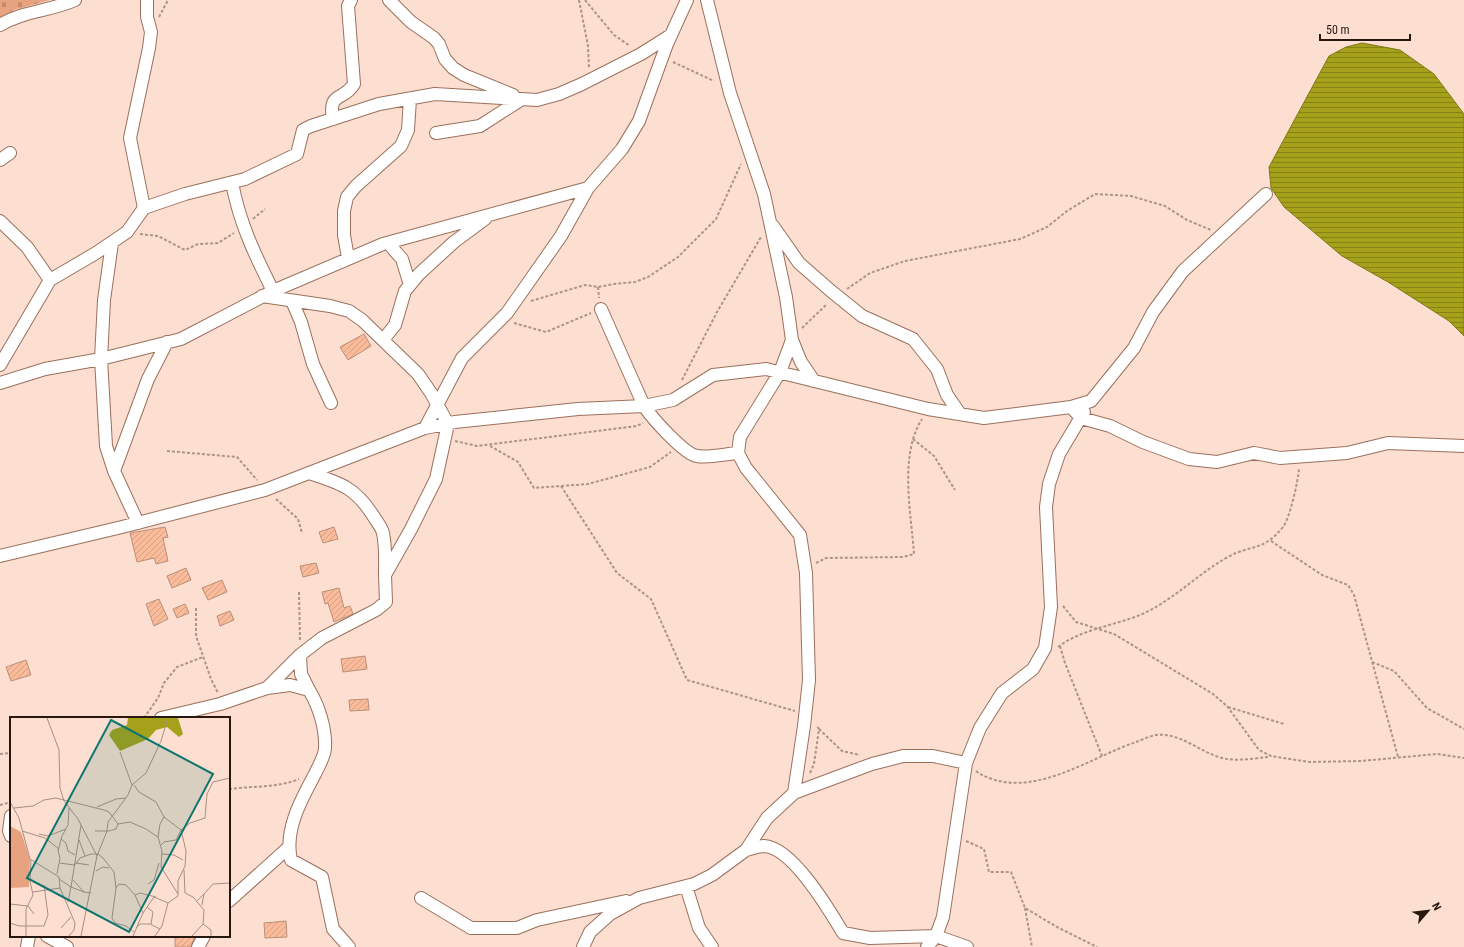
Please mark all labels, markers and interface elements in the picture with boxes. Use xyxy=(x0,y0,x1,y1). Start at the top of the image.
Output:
scale bar xyxy=(1320,16,1410,42)
text: 50 m xyxy=(1326,23,1350,37)
inset map xyxy=(10,717,230,937)
north arrow xyxy=(1408,891,1448,931)
text: N xyxy=(1429,901,1444,913)

